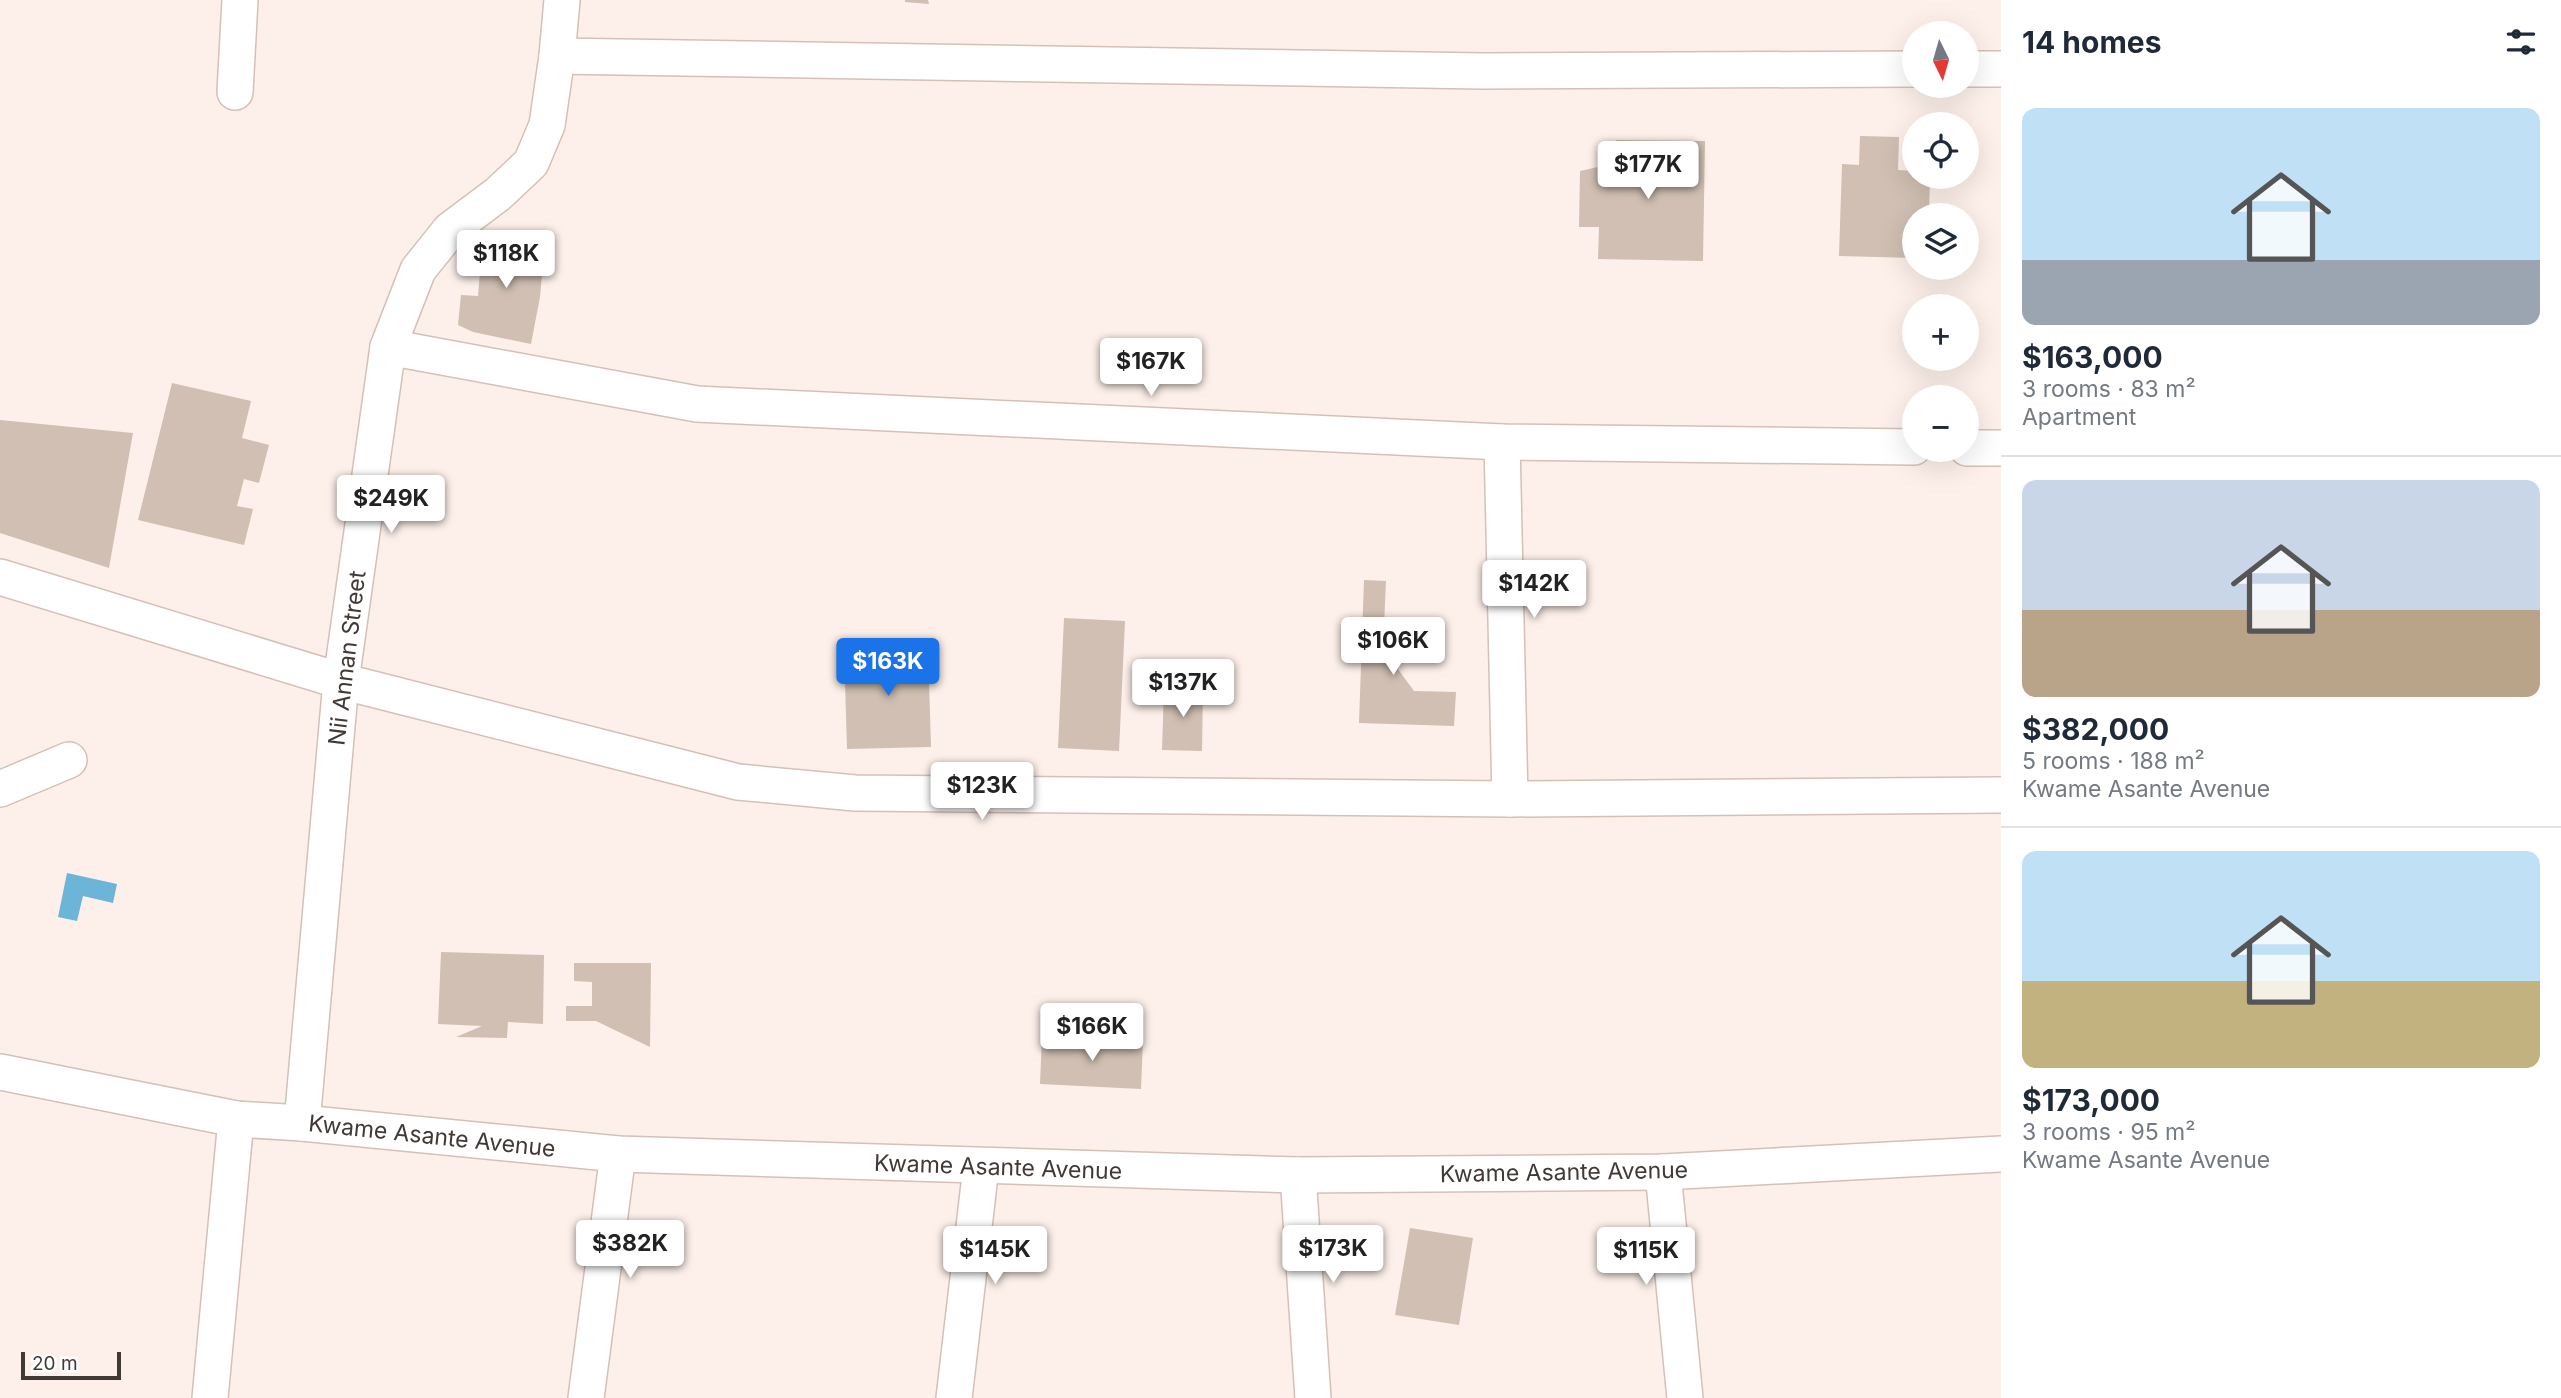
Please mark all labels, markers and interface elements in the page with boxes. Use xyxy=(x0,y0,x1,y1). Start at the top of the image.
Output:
north arrow xyxy=(1902,21,1979,98)
map controls xyxy=(1902,21,1979,462)
icon: filters xyxy=(2502,23,2540,61)
text: 14 homes xyxy=(2022,24,2161,60)
button: locate xyxy=(1902,112,1979,189)
pin: $177K xyxy=(1599,142,1697,201)
text: $177K xyxy=(1614,150,1682,178)
icon: home xyxy=(2218,154,2344,280)
button: layers xyxy=(1902,203,1979,280)
pin: $118K xyxy=(457,230,555,290)
text: $118K xyxy=(473,239,539,267)
button: + xyxy=(1902,294,1979,371)
pin: $167K xyxy=(1102,338,1200,398)
text: $163,000 xyxy=(2022,339,2163,375)
text: $167K xyxy=(1116,347,1186,375)
text: 3 rooms · 83 m² xyxy=(2022,375,2196,403)
button: − xyxy=(1902,385,1979,462)
text: Apartment xyxy=(2022,403,2136,431)
pin: $249K xyxy=(342,476,440,535)
text: $249K xyxy=(353,484,429,512)
icon: home xyxy=(2218,526,2344,652)
pin: $142K xyxy=(1485,560,1583,620)
street label: Nii Annan Street xyxy=(322,569,372,747)
text: $142K xyxy=(1498,569,1570,597)
pin: $106K xyxy=(1344,618,1442,677)
text: $106K xyxy=(1357,626,1429,654)
pin: $163K xyxy=(839,638,937,698)
text: $163K xyxy=(852,647,924,675)
pin: $137K xyxy=(1134,660,1232,719)
text: $137K xyxy=(1148,668,1218,696)
text: $382,000 xyxy=(2022,711,2169,747)
text: 5 rooms · 188 m² xyxy=(2022,747,2205,775)
pin: $123K xyxy=(933,762,1031,822)
text: $123K xyxy=(947,771,1017,799)
text: Kwame Asante Avenue xyxy=(2022,775,2270,803)
icon: home xyxy=(2218,897,2344,1023)
pin: $166K xyxy=(1043,1004,1141,1063)
text: $166K xyxy=(1056,1012,1128,1040)
text: $173,000 xyxy=(2022,1082,2160,1118)
street label: Kwame Asante Avenue xyxy=(307,1109,557,1163)
text: 3 rooms · 95 m² xyxy=(2022,1118,2195,1146)
text: Kwame Asante Avenue xyxy=(2022,1146,2270,1174)
street label: Kwame Asante Avenue xyxy=(873,1149,1123,1185)
street label: Kwame Asante Avenue xyxy=(1440,1156,1688,1188)
pin: $382K xyxy=(581,1220,679,1280)
pin: $145K xyxy=(946,1226,1044,1286)
pin: $173K xyxy=(1284,1226,1382,1285)
pin: $115K xyxy=(1597,1228,1695,1287)
text: $382K xyxy=(592,1229,668,1257)
text: $173K xyxy=(1298,1234,1368,1262)
text: $145K xyxy=(959,1235,1031,1263)
text: $115K xyxy=(1613,1236,1679,1264)
scale bar xyxy=(21,1349,121,1381)
text: 20 m xyxy=(32,1352,78,1375)

